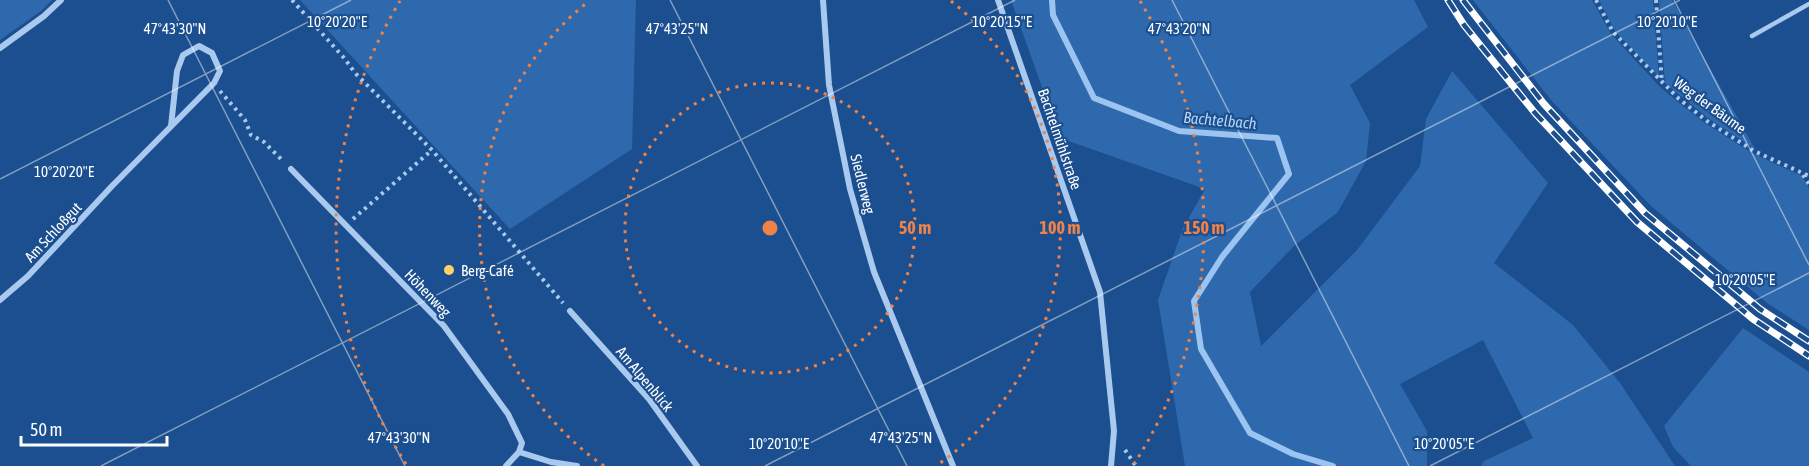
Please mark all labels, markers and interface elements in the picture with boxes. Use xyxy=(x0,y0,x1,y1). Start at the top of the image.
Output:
text: 10°20'20"E xyxy=(307,13,368,30)
text: 10°20'15"E xyxy=(972,13,1033,30)
text: 10°20'10"E xyxy=(1637,13,1698,30)
text: 47°43'30"N xyxy=(144,20,206,37)
text: 47°43'25"N xyxy=(646,20,708,37)
text: 47°43'20"N xyxy=(1148,20,1210,37)
street label: Weg der Bäume xyxy=(1671,73,1750,137)
street label: Bachtelmühlstraße xyxy=(1035,86,1085,192)
water label: Bachtelbach xyxy=(1183,108,1258,132)
street label: Siedlerweg xyxy=(847,152,879,216)
text: 10°20'20"E xyxy=(34,163,95,180)
street label: Am Schloßgut xyxy=(21,199,85,265)
text: 50 m xyxy=(899,217,931,238)
text: 100 m xyxy=(1040,217,1080,238)
text: 150 m xyxy=(1184,217,1224,238)
centre of rings xyxy=(760,218,780,238)
place label: Berg-Café xyxy=(461,262,514,279)
marker: Berg-Café xyxy=(442,263,456,277)
street label: Höhenweg xyxy=(401,266,455,321)
text: 10°20'05"E xyxy=(1715,271,1776,288)
street label: Am Alpenblick xyxy=(613,343,677,415)
scale bar xyxy=(21,409,166,447)
text: 50 m xyxy=(30,419,62,440)
text: 47°43'30"N xyxy=(368,429,430,446)
text: 47°43'25"N xyxy=(870,429,932,446)
text: 10°20'10"E xyxy=(749,435,810,452)
text: 10°20'05"E xyxy=(1414,435,1475,452)

